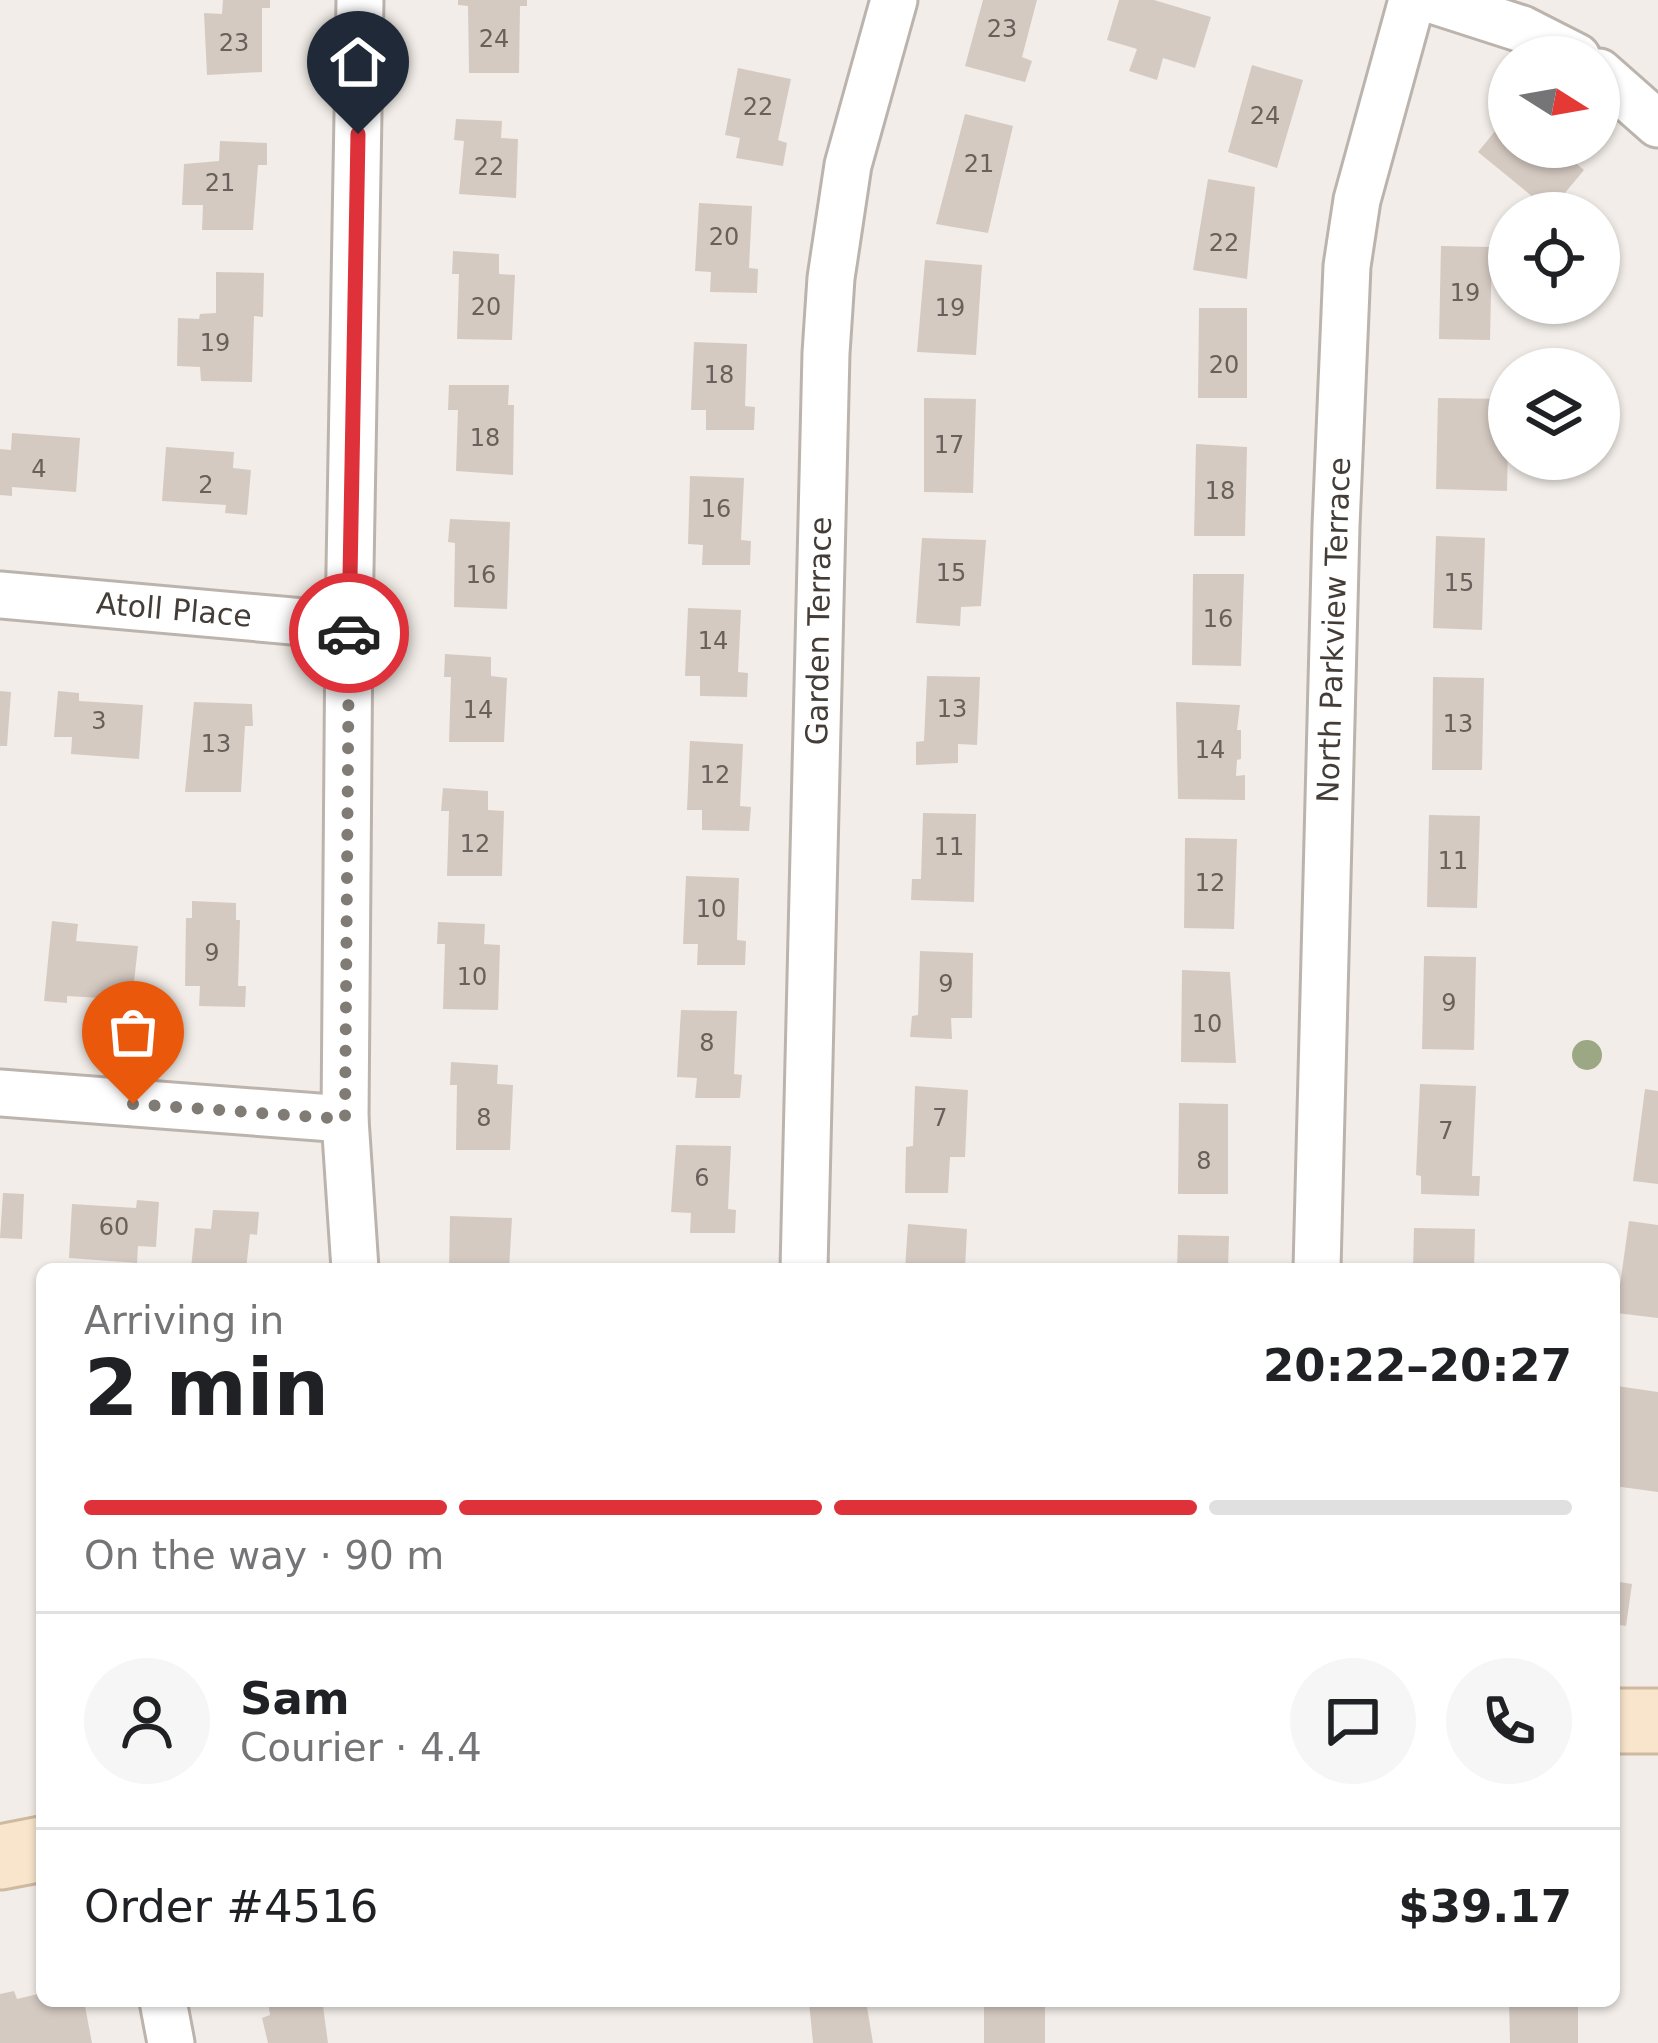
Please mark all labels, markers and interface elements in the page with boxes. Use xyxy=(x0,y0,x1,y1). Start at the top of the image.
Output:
pin xyxy=(307,11,409,134)
house number: 23 xyxy=(987,15,1017,43)
house number: 24 xyxy=(479,25,509,53)
house number: 23 xyxy=(219,29,249,57)
icon: home xyxy=(325,29,391,95)
north arrow xyxy=(1488,36,1620,168)
map controls xyxy=(1488,36,1620,480)
house number: 22 xyxy=(743,93,773,121)
house number: 24 xyxy=(1250,102,1280,130)
house number: 21 xyxy=(964,150,994,178)
house number: 22 xyxy=(474,153,504,181)
house number: 21 xyxy=(205,169,235,197)
button: locate xyxy=(1488,192,1620,324)
house number: 20 xyxy=(709,223,739,251)
house number: 22 xyxy=(1209,229,1239,257)
house number: 19 xyxy=(1450,279,1480,307)
house number: 20 xyxy=(471,293,501,321)
house number: 19 xyxy=(935,294,965,322)
house number: 19 xyxy=(200,329,230,357)
button: layers xyxy=(1488,348,1620,480)
house number: 20 xyxy=(1209,351,1239,379)
house number: 18 xyxy=(704,361,734,389)
house number: 18 xyxy=(470,424,500,452)
house number: 17 xyxy=(934,431,964,459)
house number: 4 xyxy=(31,455,47,483)
street label: North Parkview Terrace xyxy=(1310,456,1357,804)
house number: 2 xyxy=(198,471,214,499)
house number: 18 xyxy=(1205,477,1235,505)
house number: 16 xyxy=(701,495,731,523)
street label: Garden Terrace xyxy=(799,516,838,746)
house number: 15 xyxy=(936,559,966,587)
house number: 16 xyxy=(466,561,496,589)
house number: 15 xyxy=(1444,569,1474,597)
courier xyxy=(289,573,409,693)
street label: Atoll Place xyxy=(95,585,253,634)
icon: car xyxy=(316,600,382,666)
house number: 16 xyxy=(1203,605,1233,633)
house number: 14 xyxy=(698,627,728,655)
house number: 13 xyxy=(937,695,967,723)
house number: 14 xyxy=(463,696,493,724)
house number: 3 xyxy=(91,707,107,735)
house number: 13 xyxy=(1443,710,1473,738)
house number: 13 xyxy=(201,730,231,758)
house number: 14 xyxy=(1195,736,1225,764)
house number: 12 xyxy=(700,761,730,789)
house number: 12 xyxy=(460,830,490,858)
house number: 11 xyxy=(934,833,964,861)
house number: 11 xyxy=(1438,847,1468,875)
house number: 12 xyxy=(1195,869,1225,897)
house number: 10 xyxy=(696,895,726,923)
house number: 9 xyxy=(204,939,220,967)
house number: 10 xyxy=(457,963,487,991)
house number: 9 xyxy=(938,970,954,998)
pin xyxy=(82,981,184,1104)
house number: 9 xyxy=(1441,989,1457,1017)
icon: bag xyxy=(100,999,166,1065)
house number: 10 xyxy=(1192,1010,1222,1038)
house number: 8 xyxy=(699,1029,715,1057)
house number: 8 xyxy=(476,1104,492,1132)
house number: 7 xyxy=(932,1104,948,1132)
house number: 7 xyxy=(1438,1117,1454,1145)
house number: 8 xyxy=(1196,1147,1212,1175)
house number: 6 xyxy=(694,1164,710,1192)
house number: 60 xyxy=(99,1213,129,1241)
text: Arriving in xyxy=(84,1298,284,1343)
text: 20:22–20:27 xyxy=(1263,1339,1572,1392)
text: 2 min xyxy=(84,1343,329,1433)
text: On the way · 90 m xyxy=(84,1533,444,1578)
button: person xyxy=(84,1658,210,1784)
button: chat xyxy=(1290,1658,1416,1784)
button: phone xyxy=(1446,1658,1572,1784)
text: Sam xyxy=(240,1672,350,1725)
text: Courier · 4.4 xyxy=(240,1725,482,1770)
text: Order #4516 xyxy=(84,1880,378,1933)
text: $39.17 xyxy=(1398,1880,1572,1933)

